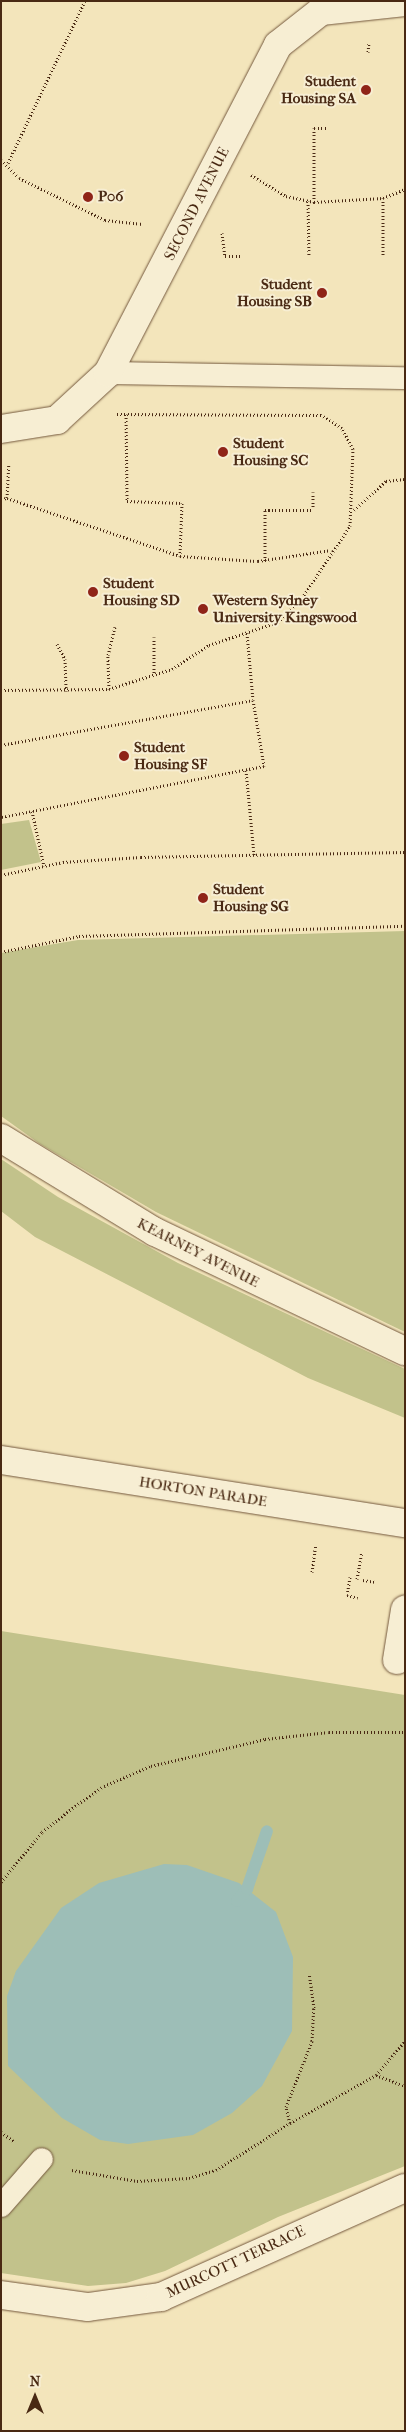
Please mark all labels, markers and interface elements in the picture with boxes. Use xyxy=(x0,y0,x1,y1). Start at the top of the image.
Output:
place label: Student Housing SA xyxy=(281,72,356,107)
marker: Student Housing SA xyxy=(360,84,372,96)
street label: SECOND AVENUE xyxy=(161,144,233,264)
place label: P06 xyxy=(98,188,123,206)
marker: P06 xyxy=(82,191,94,203)
place label: Student Housing SB xyxy=(237,275,312,310)
marker: Student Housing SB xyxy=(316,287,328,299)
place label: Student Housing SC xyxy=(233,434,308,469)
marker: Student Housing SC xyxy=(217,446,229,458)
place label: Student Housing SD xyxy=(103,574,180,609)
marker: Student Housing SD xyxy=(87,586,99,598)
place label: Western Sydney University Kingswood xyxy=(213,591,357,626)
marker: Western Sydney University Kingswood xyxy=(197,603,209,615)
place label: Student Housing SF xyxy=(134,738,207,773)
marker: Student Housing SF xyxy=(118,750,130,762)
place label: Student Housing SG xyxy=(213,880,289,915)
marker: Student Housing SG xyxy=(197,892,209,904)
street label: KEARNEY AVENUE xyxy=(134,1214,262,1292)
street label: HORTON PARADE xyxy=(138,1473,268,1511)
street label: MURCOTT TERRACE xyxy=(164,2222,308,2302)
north arrow xyxy=(10,2372,60,2422)
text: N xyxy=(30,2373,40,2390)

